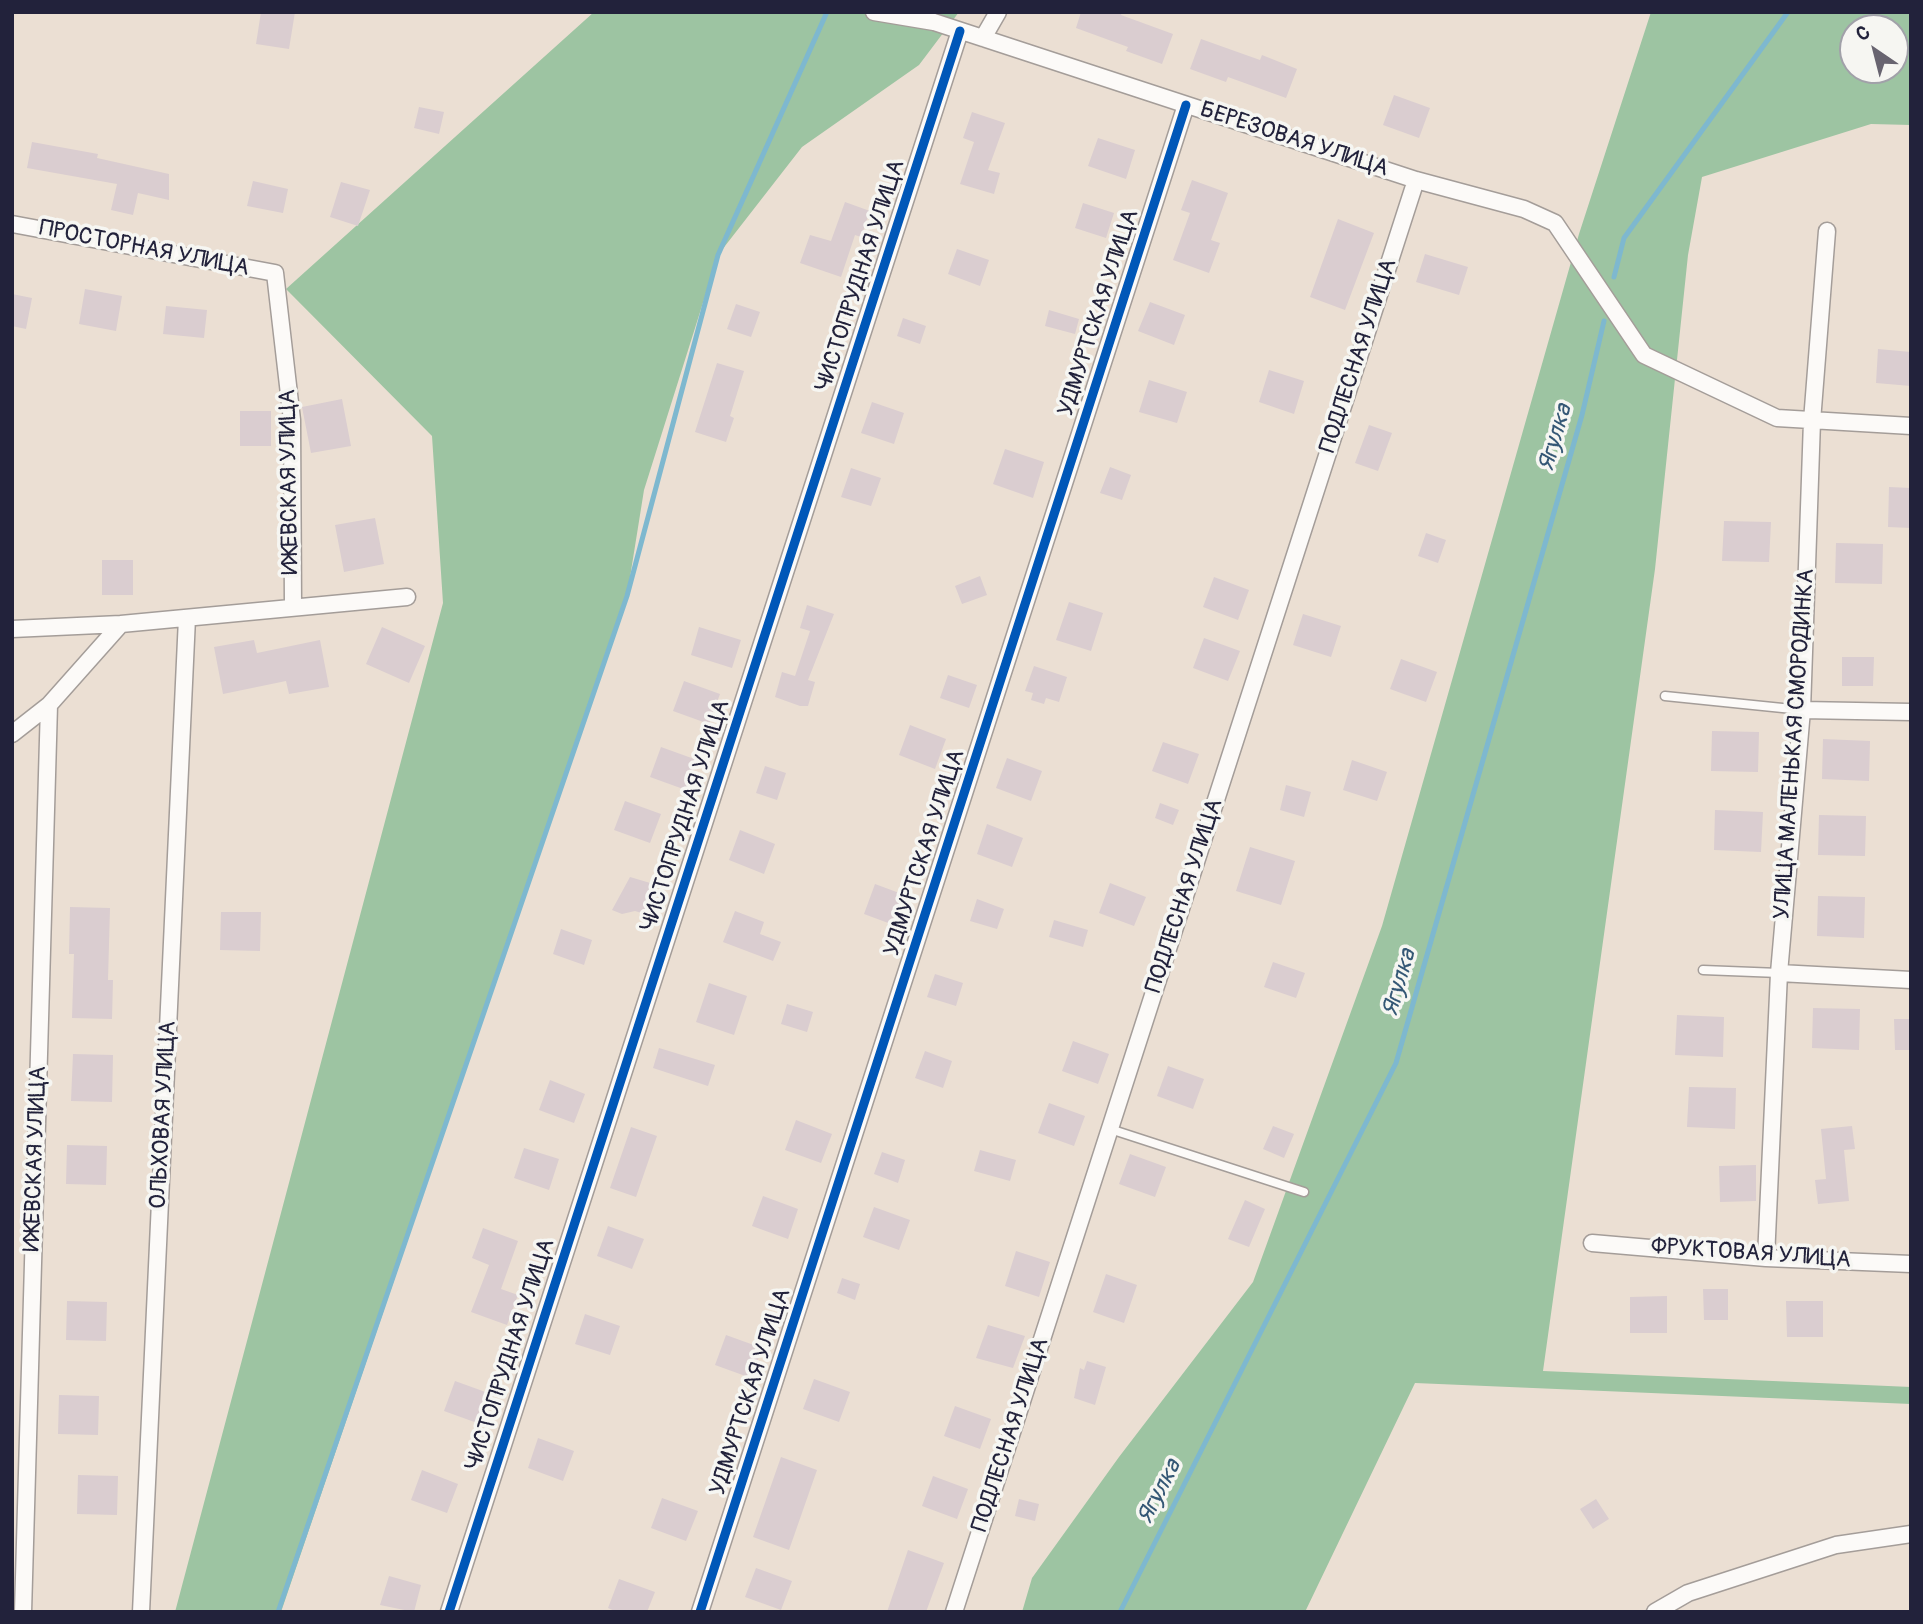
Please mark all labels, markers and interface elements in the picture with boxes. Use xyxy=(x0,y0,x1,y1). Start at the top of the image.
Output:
north arrow xyxy=(1839,14,1909,84)
text: С xyxy=(1851,20,1875,47)
street label: БЕРЕЗОВАЯ УЛИЦА xyxy=(1196,97,1392,183)
street label: ЧИСТОПРУДНАЯ УЛИЦА xyxy=(810,156,912,396)
street label: УДМУРТСКАЯ УЛИЦА xyxy=(1053,206,1145,420)
street label: ПРОСТОРНАЯ УЛИЦА xyxy=(37,215,251,283)
street label: ПОДЛЕСНАЯ УЛИЦА xyxy=(1315,255,1403,457)
street label: ИЖЕВСКАЯ УЛИЦА xyxy=(275,389,305,575)
water label: Ягулка xyxy=(1533,401,1579,475)
street label: УЛИЦА МАЛЕНЬКАЯ СМОРОДИНКА xyxy=(1769,568,1821,920)
street label: ЧИСТОПРУДНАЯ УЛИЦА xyxy=(635,696,737,936)
street label: УДМУРТСКАЯ УЛИЦА xyxy=(879,746,971,960)
street label: ПОДЛЕСНАЯ УЛИЦА xyxy=(1141,795,1229,997)
water label: Ягулка xyxy=(1377,946,1423,1020)
street label: ОЛЬХОВАЯ УЛИЦА xyxy=(145,1020,183,1210)
street label: ИЖЕВСКАЯ УЛИЦА xyxy=(19,1066,53,1252)
street label: ФРУКТОВАЯ УЛИЦА xyxy=(1650,1233,1852,1275)
street label: ЧИСТОПРУДНАЯ УЛИЦА xyxy=(460,1235,562,1475)
street label: УДМУРТСКАЯ УЛИЦА xyxy=(705,1285,797,1499)
street label: ПОДЛЕСНАЯ УЛИЦА xyxy=(967,1334,1055,1536)
water label: Ягулка xyxy=(1132,1455,1188,1529)

